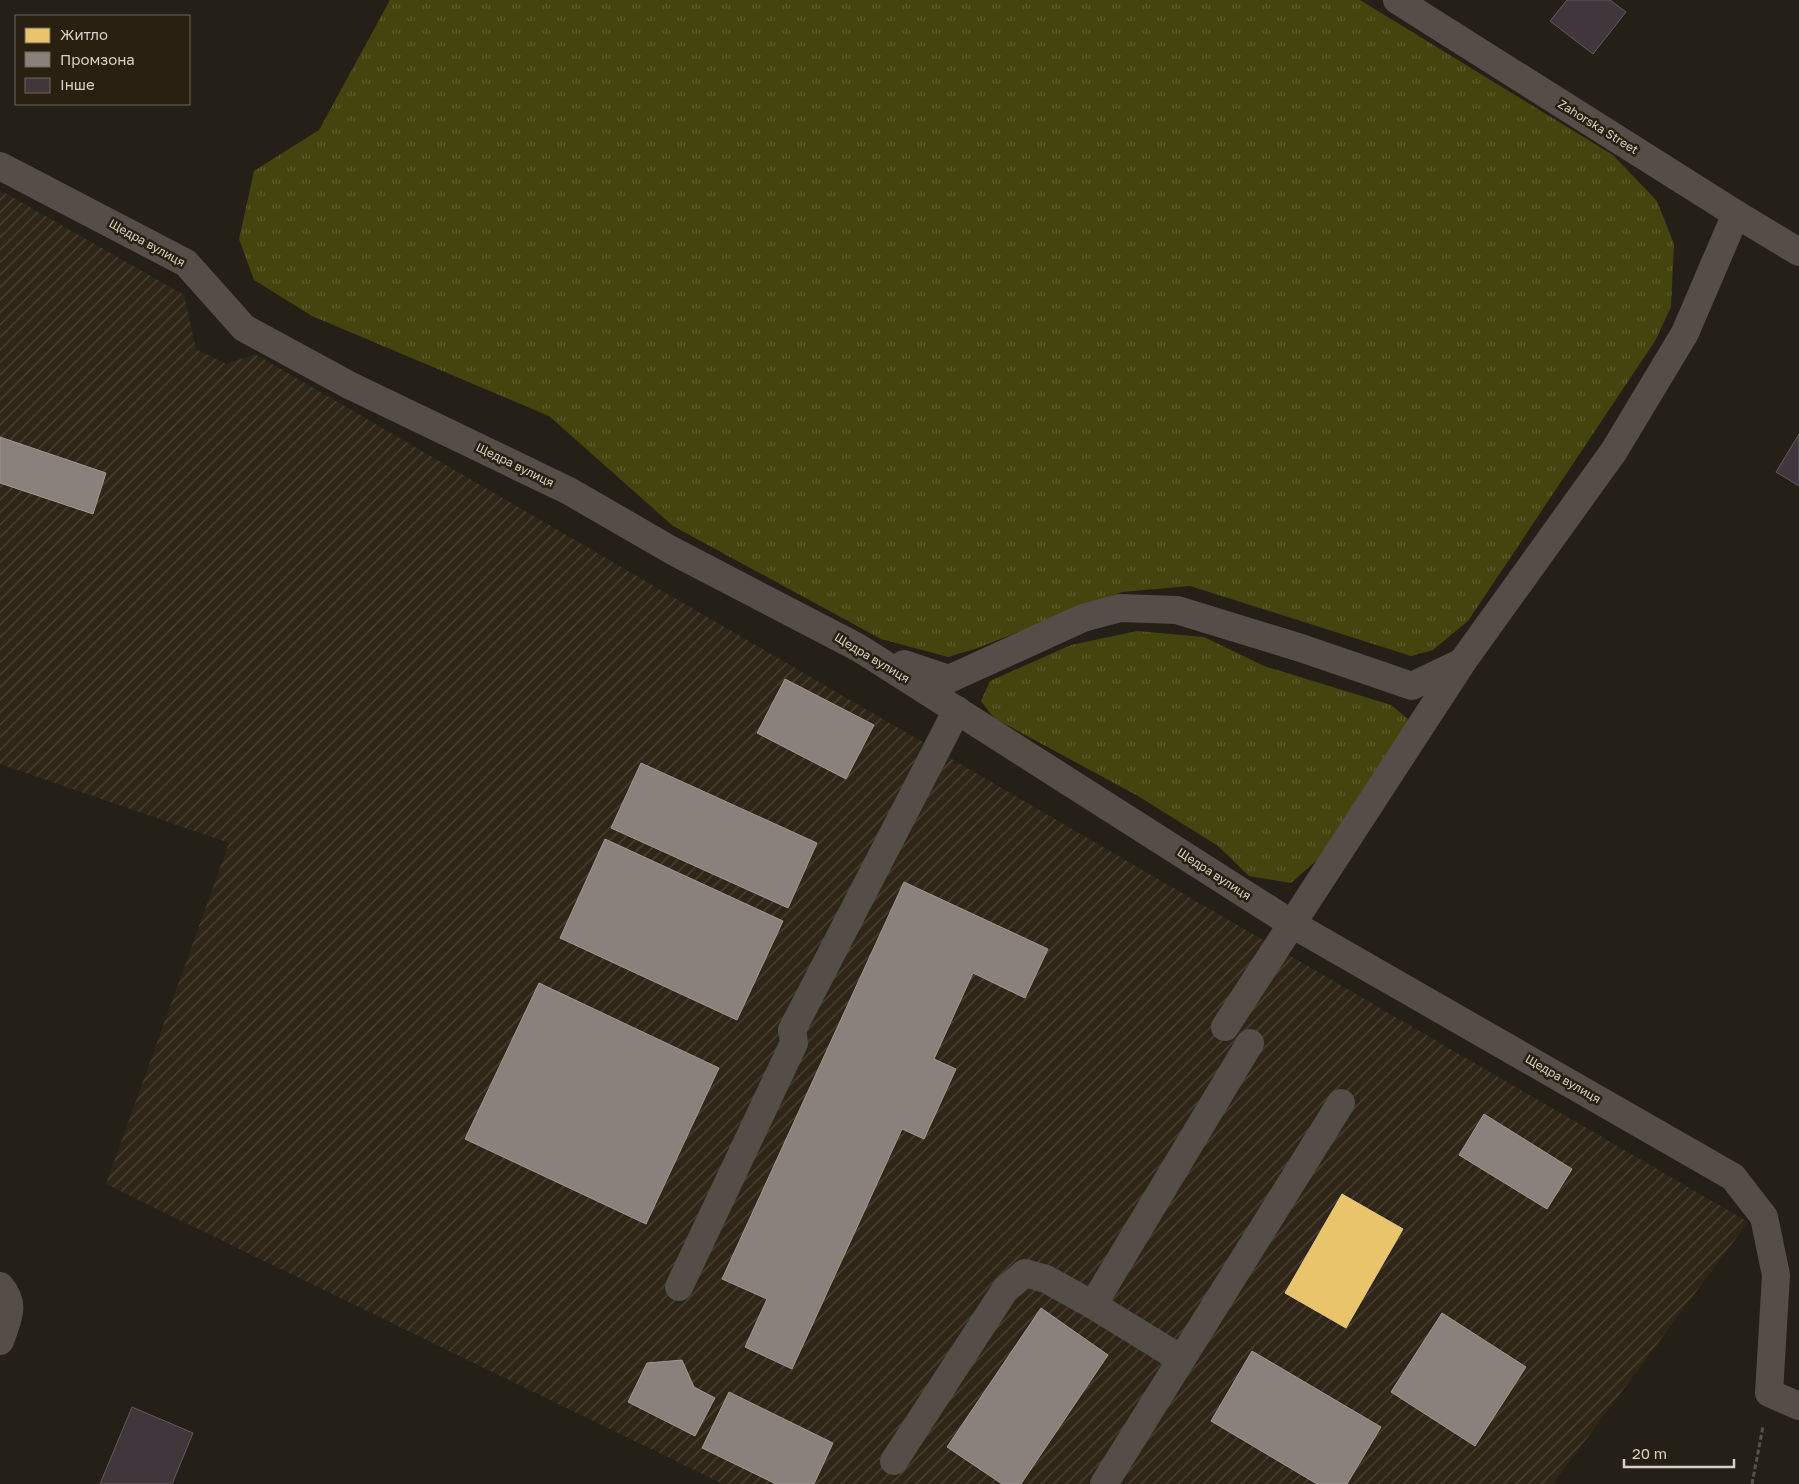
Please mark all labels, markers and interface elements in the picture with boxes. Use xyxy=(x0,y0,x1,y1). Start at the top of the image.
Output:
legend xyxy=(15,15,190,105)
text: Житло xyxy=(60,25,108,43)
text: Промзона xyxy=(60,50,135,68)
text: Інше xyxy=(60,75,95,93)
street label: Zahorska Street xyxy=(1555,96,1641,157)
street label: Щедра вулиця xyxy=(107,215,188,270)
street label: Щедра вулиця xyxy=(474,439,557,490)
street label: Щедра вулиця xyxy=(832,629,912,686)
street label: Щедра вулиця xyxy=(1175,844,1254,903)
street label: Щедра вулиця xyxy=(1523,1051,1604,1106)
scale bar xyxy=(1624,1436,1734,1468)
text: 20 m xyxy=(1632,1444,1667,1462)

